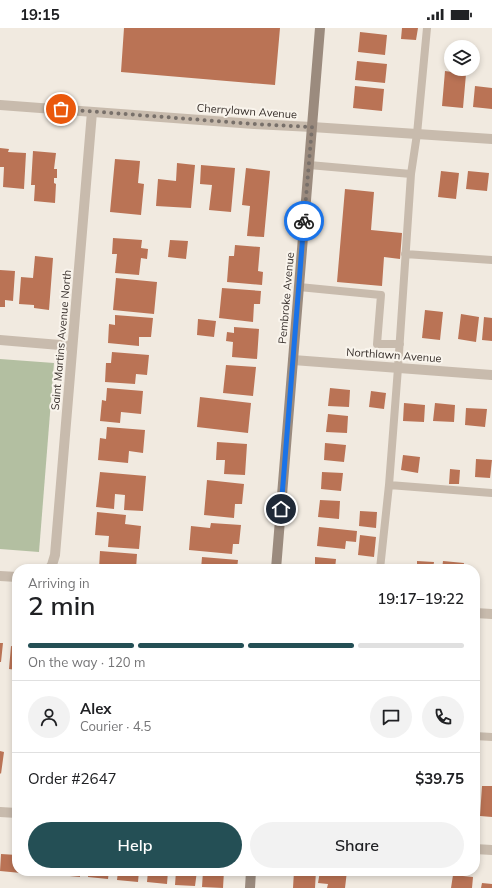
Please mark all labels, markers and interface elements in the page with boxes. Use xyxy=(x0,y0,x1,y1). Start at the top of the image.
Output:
text: 19:15 xyxy=(20,5,60,24)
map controls xyxy=(444,40,480,76)
button: layers xyxy=(444,40,480,76)
pin xyxy=(44,92,78,126)
icon: bag xyxy=(50,98,72,120)
street label: Cherrylawn Avenue xyxy=(196,101,298,121)
courier xyxy=(284,201,324,241)
icon: bike xyxy=(293,210,315,232)
street label: Pembroke Avenue xyxy=(275,252,297,344)
street label: Saint Martins Avenue North xyxy=(48,269,74,411)
street label: Northlawn Avenue xyxy=(346,345,442,365)
pin xyxy=(264,492,298,526)
icon: home xyxy=(270,498,292,520)
text: Arriving in xyxy=(28,575,90,591)
text: 2 min xyxy=(28,589,96,622)
text: 19:17–19:22 xyxy=(377,589,464,608)
text: On the way · 120 m xyxy=(28,654,145,670)
button: person xyxy=(28,696,70,738)
button: chat xyxy=(370,696,412,738)
button: phone xyxy=(422,696,464,738)
text: Alex xyxy=(80,699,112,718)
text: Courier · 4.5 xyxy=(80,718,151,734)
text: Order #2647 xyxy=(28,769,116,788)
text: $39.75 xyxy=(415,769,464,788)
button: Help xyxy=(28,822,242,868)
button: Share xyxy=(250,822,464,868)

